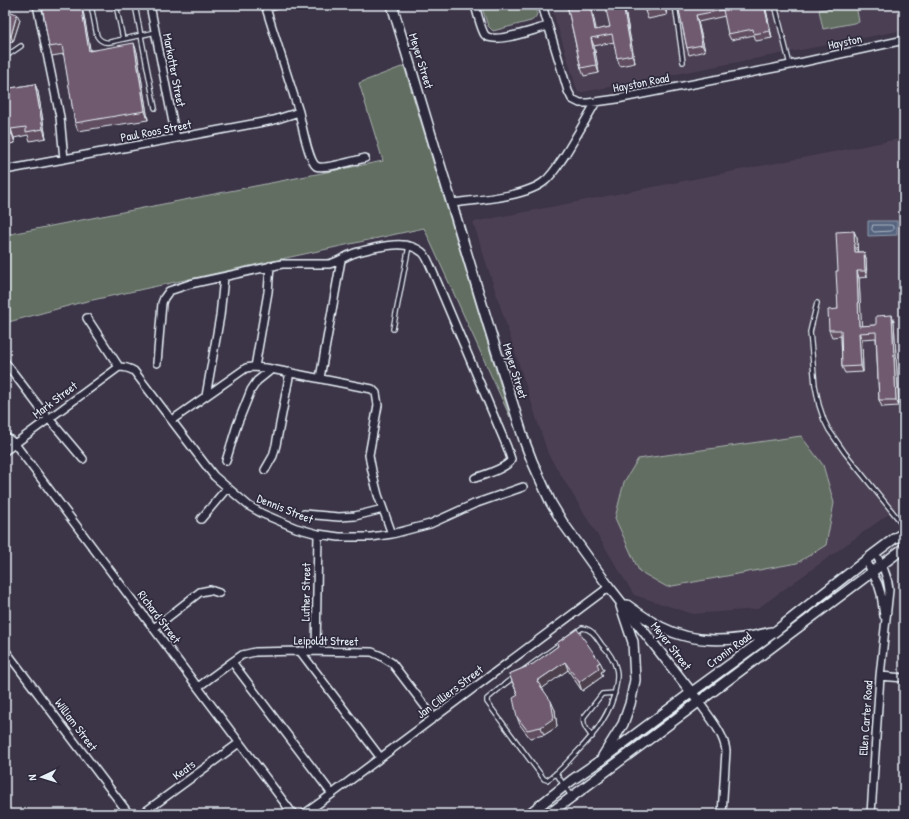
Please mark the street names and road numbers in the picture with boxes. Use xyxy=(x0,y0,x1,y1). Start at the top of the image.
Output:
street label: Hayston xyxy=(826,30,863,53)
street label: Meyer Street xyxy=(405,31,438,91)
street label: Markotter Street xyxy=(159,32,190,109)
street label: Hayston Road xyxy=(611,69,671,96)
street label: Paul Roos Street xyxy=(119,115,194,146)
street label: Meyer Street xyxy=(499,341,532,401)
street label: Mark Street xyxy=(29,377,81,422)
street label: Dennis Street xyxy=(254,490,317,528)
street label: Luther Street xyxy=(296,562,315,621)
street label: Richard Street xyxy=(134,587,186,647)
street label: Meyer Street xyxy=(647,618,696,674)
street label: Cronin Road xyxy=(703,627,755,672)
street label: Leipoldt Street xyxy=(294,631,359,650)
street label: Jan Cilliers Street xyxy=(413,660,487,722)
street label: Ellen Carter Road xyxy=(854,680,877,756)
street label: William Street xyxy=(51,695,102,755)
street label: Keats xyxy=(169,755,199,784)

